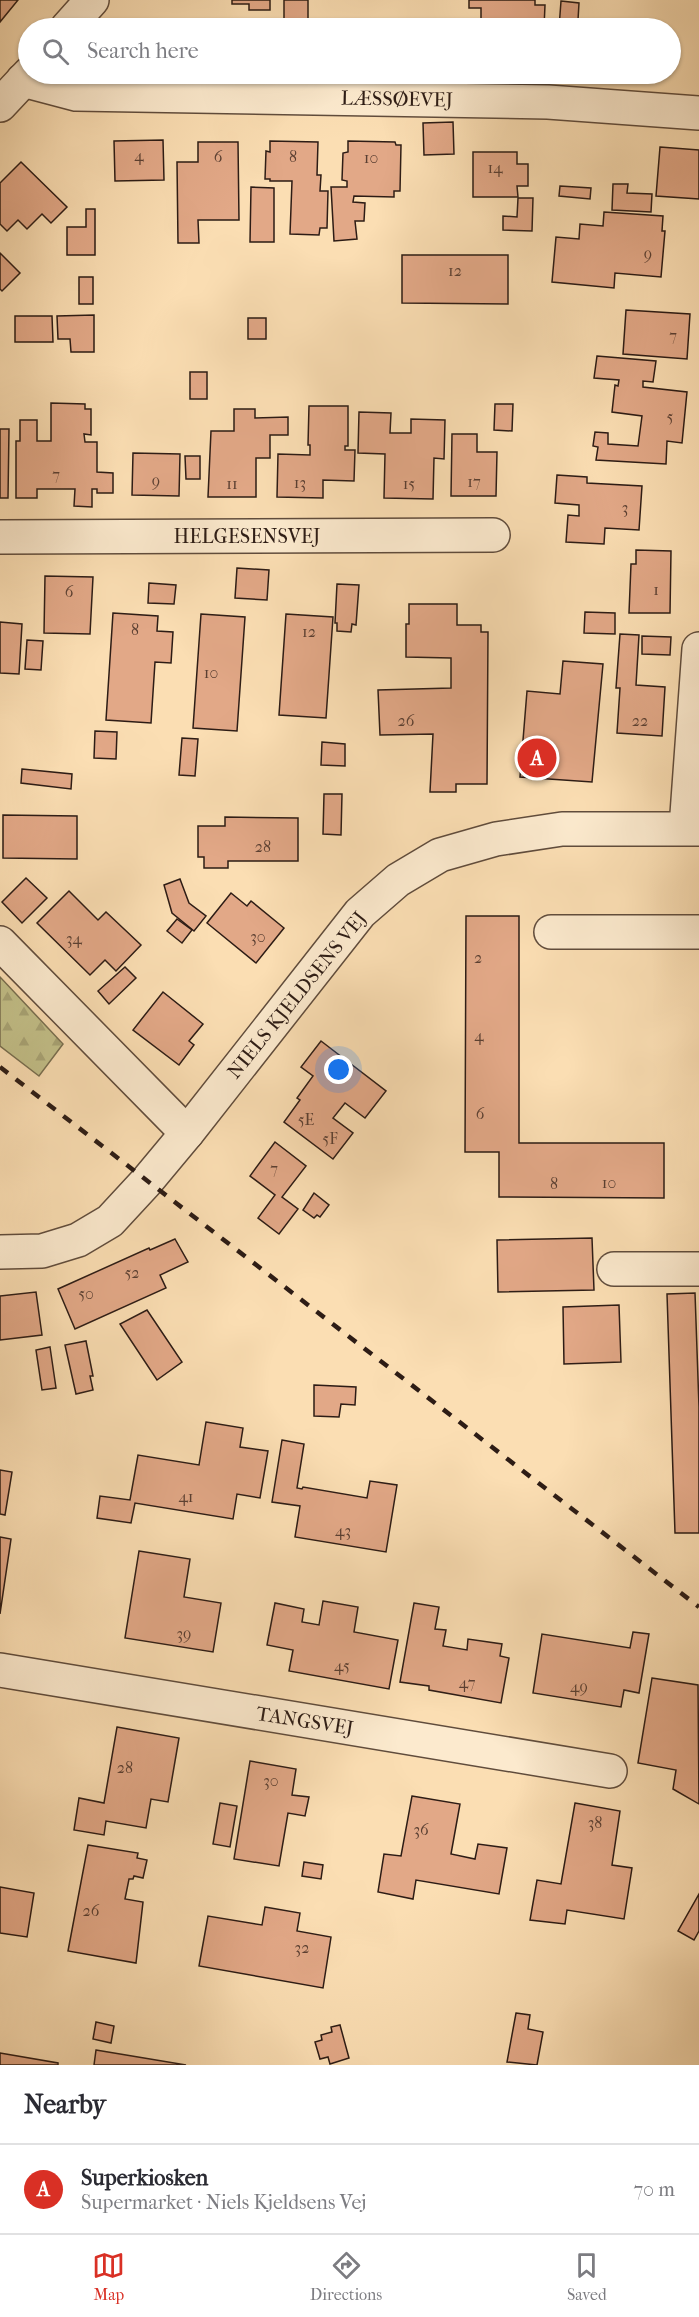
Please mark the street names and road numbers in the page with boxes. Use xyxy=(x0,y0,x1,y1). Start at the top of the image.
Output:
street label: LÆSSØEVEJ xyxy=(341,87,453,111)
street label: HELGESENSVEJ xyxy=(173,525,321,548)
street label: NIELS KJELDSENS VEJ xyxy=(223,907,371,1083)
street label: TANGSVEJ xyxy=(255,1702,355,1740)

